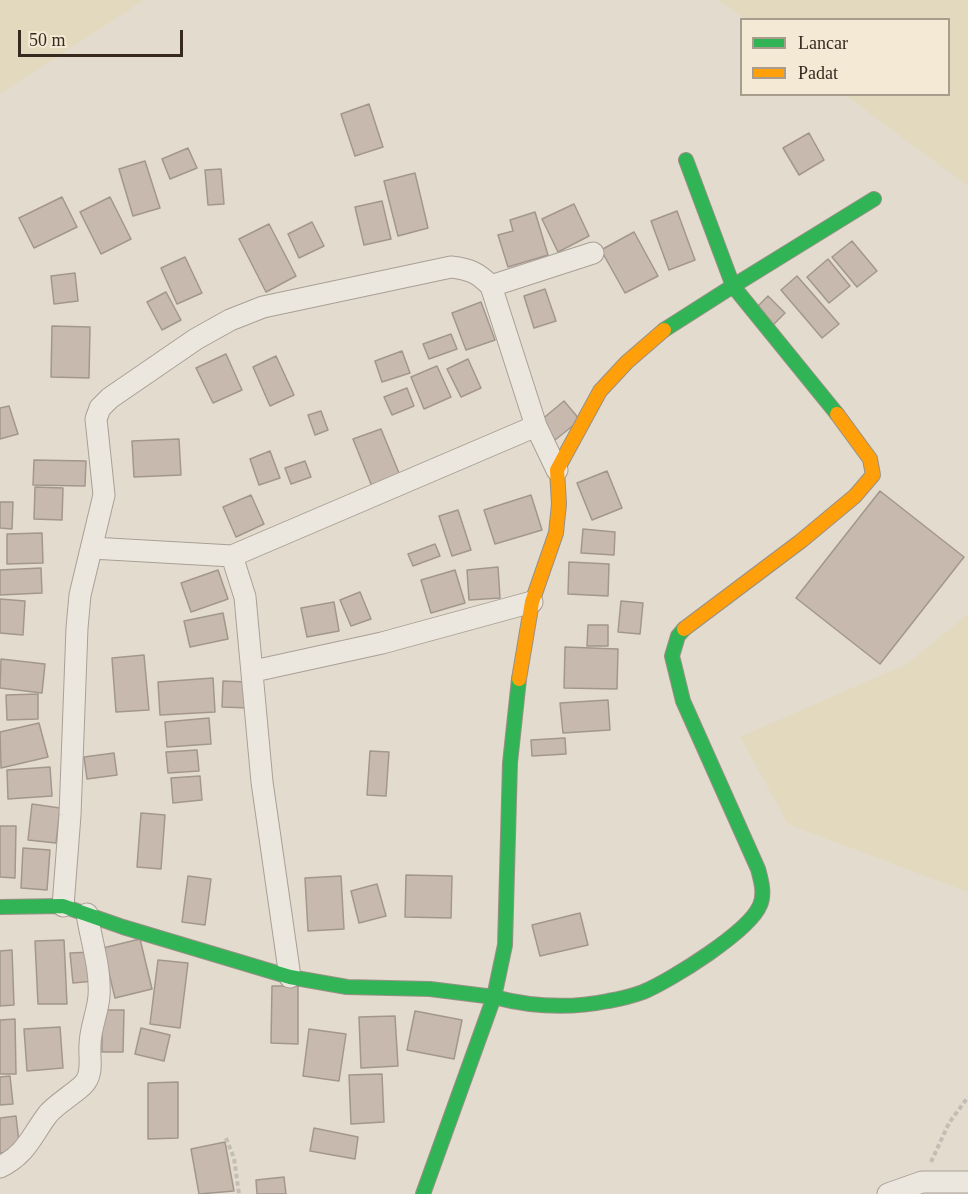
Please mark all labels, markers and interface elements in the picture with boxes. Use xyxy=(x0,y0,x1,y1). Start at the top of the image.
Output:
scale bar xyxy=(21,18,186,56)
legend xyxy=(740,18,950,96)
text: 50 m xyxy=(29,30,66,50)
text: Lancar xyxy=(798,33,848,53)
text: Padat xyxy=(798,63,838,83)

